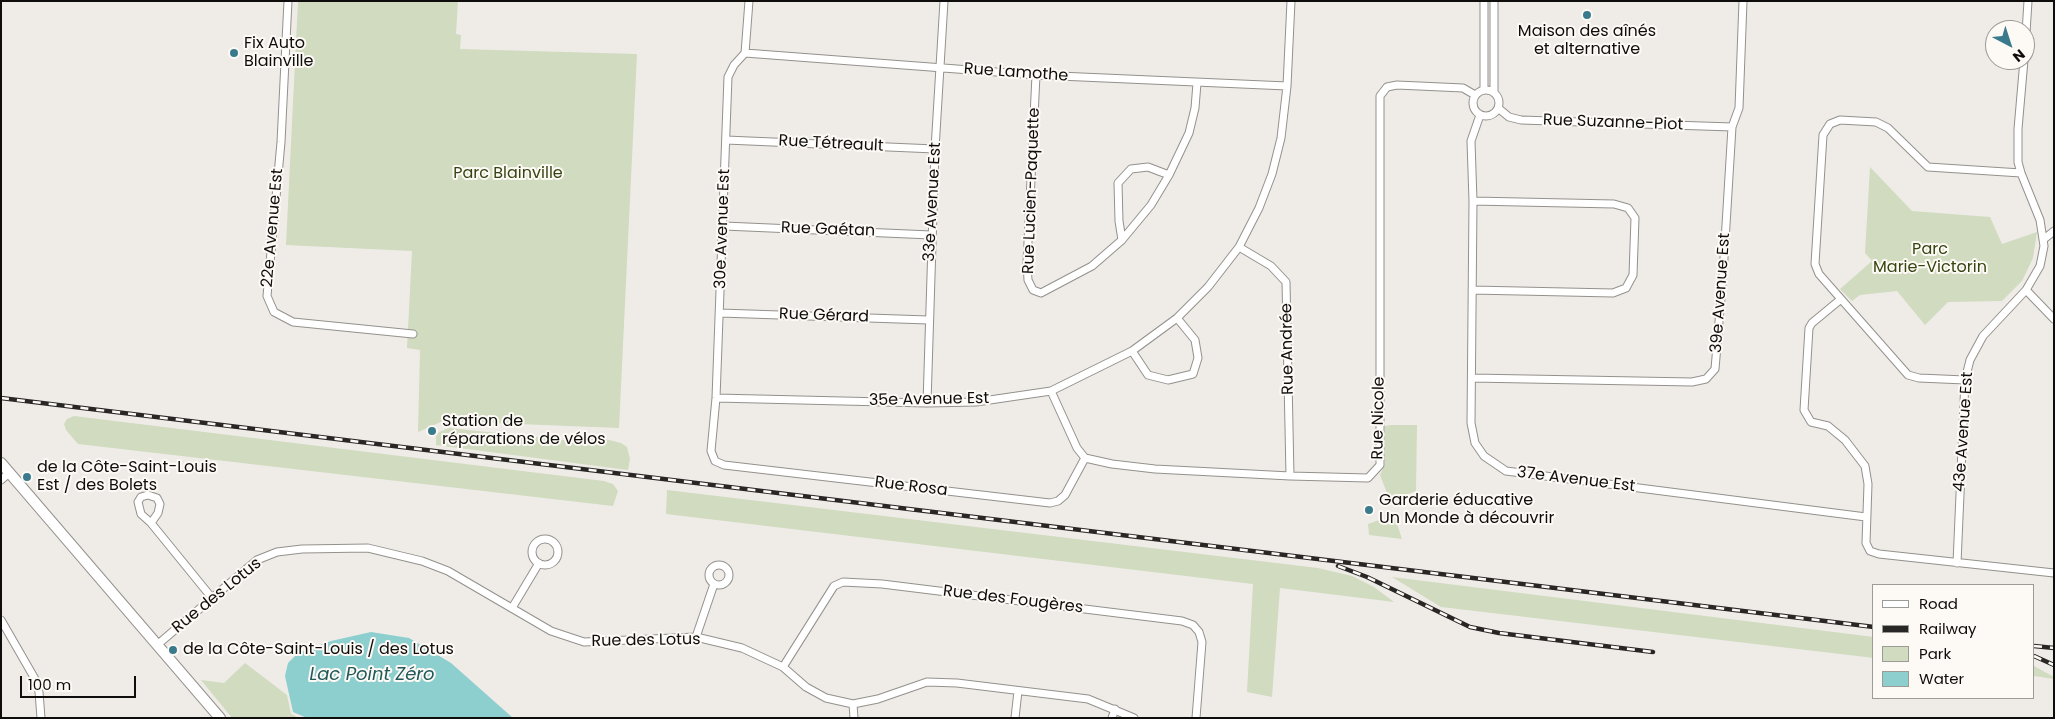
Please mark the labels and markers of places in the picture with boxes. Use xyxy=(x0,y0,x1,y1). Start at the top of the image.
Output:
marker: Maison des aînés et alternative xyxy=(1581,9,1593,21)
place label: Maison des aînés et alternative xyxy=(1518,22,1656,60)
place label: Fix Auto Blainville xyxy=(244,34,313,72)
marker: Fix Auto Blainville xyxy=(228,47,240,59)
place label: Station de réparations de vélos xyxy=(442,412,606,450)
marker: Station de réparations de vélos xyxy=(426,425,438,437)
place label: de la Côte-Saint-Louis Est / des Bolets xyxy=(37,458,217,496)
marker: de la Côte-Saint-Louis Est / des Bolets xyxy=(21,471,33,483)
place label: Garderie éducative Un Monde à découvrir xyxy=(1379,491,1554,529)
marker: Garderie éducative Un Monde à découvrir xyxy=(1363,504,1375,516)
place label: de la Côte-Saint-Louis / des Lotus xyxy=(183,640,454,660)
marker: de la Côte-Saint-Louis / des Lotus xyxy=(167,644,179,656)

